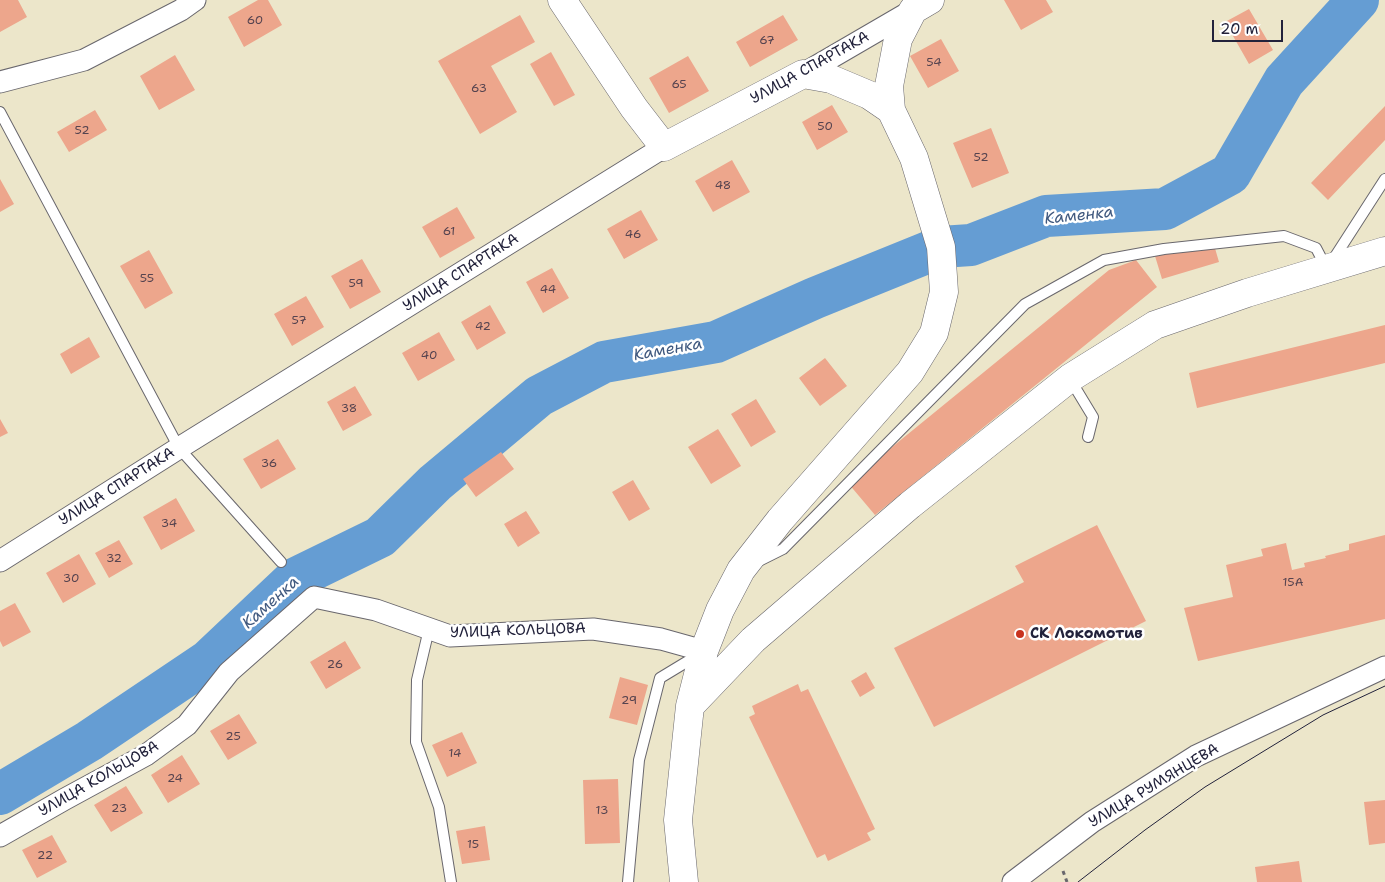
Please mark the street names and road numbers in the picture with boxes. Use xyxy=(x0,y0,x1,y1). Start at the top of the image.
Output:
street label: УЛИЦА СПАРТАКА xyxy=(747,28,873,108)
street label: УЛИЦА СПАРТАКА xyxy=(400,230,522,316)
street label: УЛИЦА СПАРТАКА xyxy=(56,444,178,530)
street label: УЛИЦА КОЛЬЦОВА xyxy=(450,620,586,642)
street label: УЛИЦА КОЛЬЦОВА xyxy=(36,737,162,821)
street label: УЛИЦА РУМЯНЦЕВА xyxy=(1086,740,1222,832)

